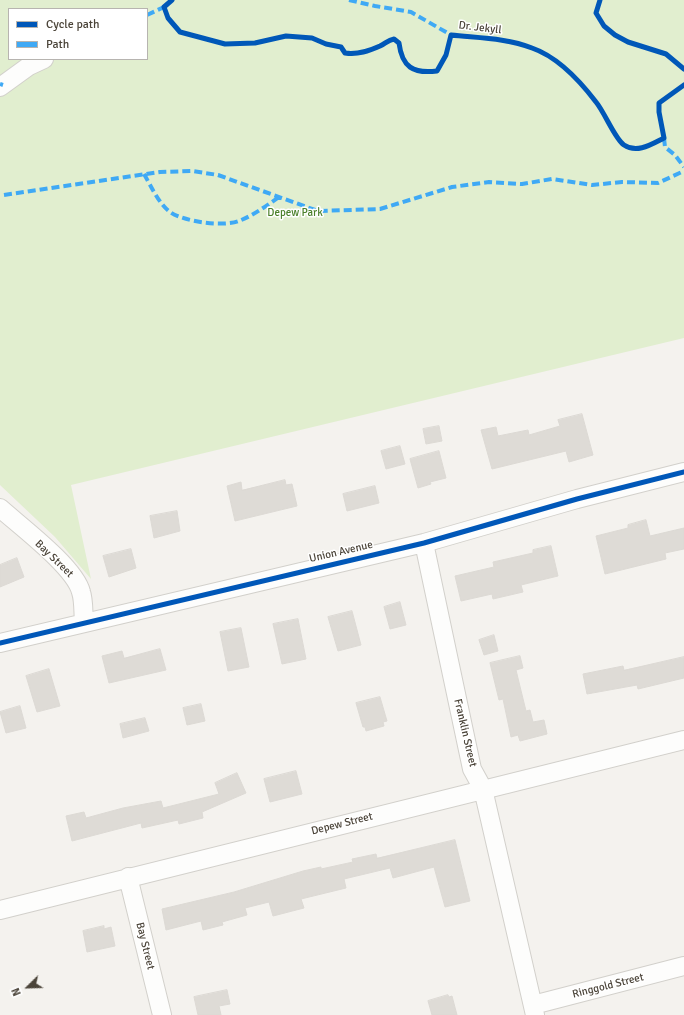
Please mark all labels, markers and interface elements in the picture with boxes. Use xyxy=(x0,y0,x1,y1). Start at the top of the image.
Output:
legend xyxy=(8,8,148,60)
text: Cycle path xyxy=(46,17,99,32)
street label: Dr. Jekyll xyxy=(458,19,502,37)
text: Path xyxy=(46,37,69,52)
park label: Depew Park xyxy=(267,206,323,220)
street label: Bay Street xyxy=(32,537,76,581)
street label: Union Avenue xyxy=(308,538,374,566)
street label: Franklin Street xyxy=(451,698,479,768)
street label: Depew Street xyxy=(310,810,374,838)
street label: Bay Street xyxy=(133,921,157,971)
north arrow xyxy=(8,967,48,1007)
street label: Ringgold Street xyxy=(571,971,645,1001)
text: N xyxy=(9,986,24,998)

